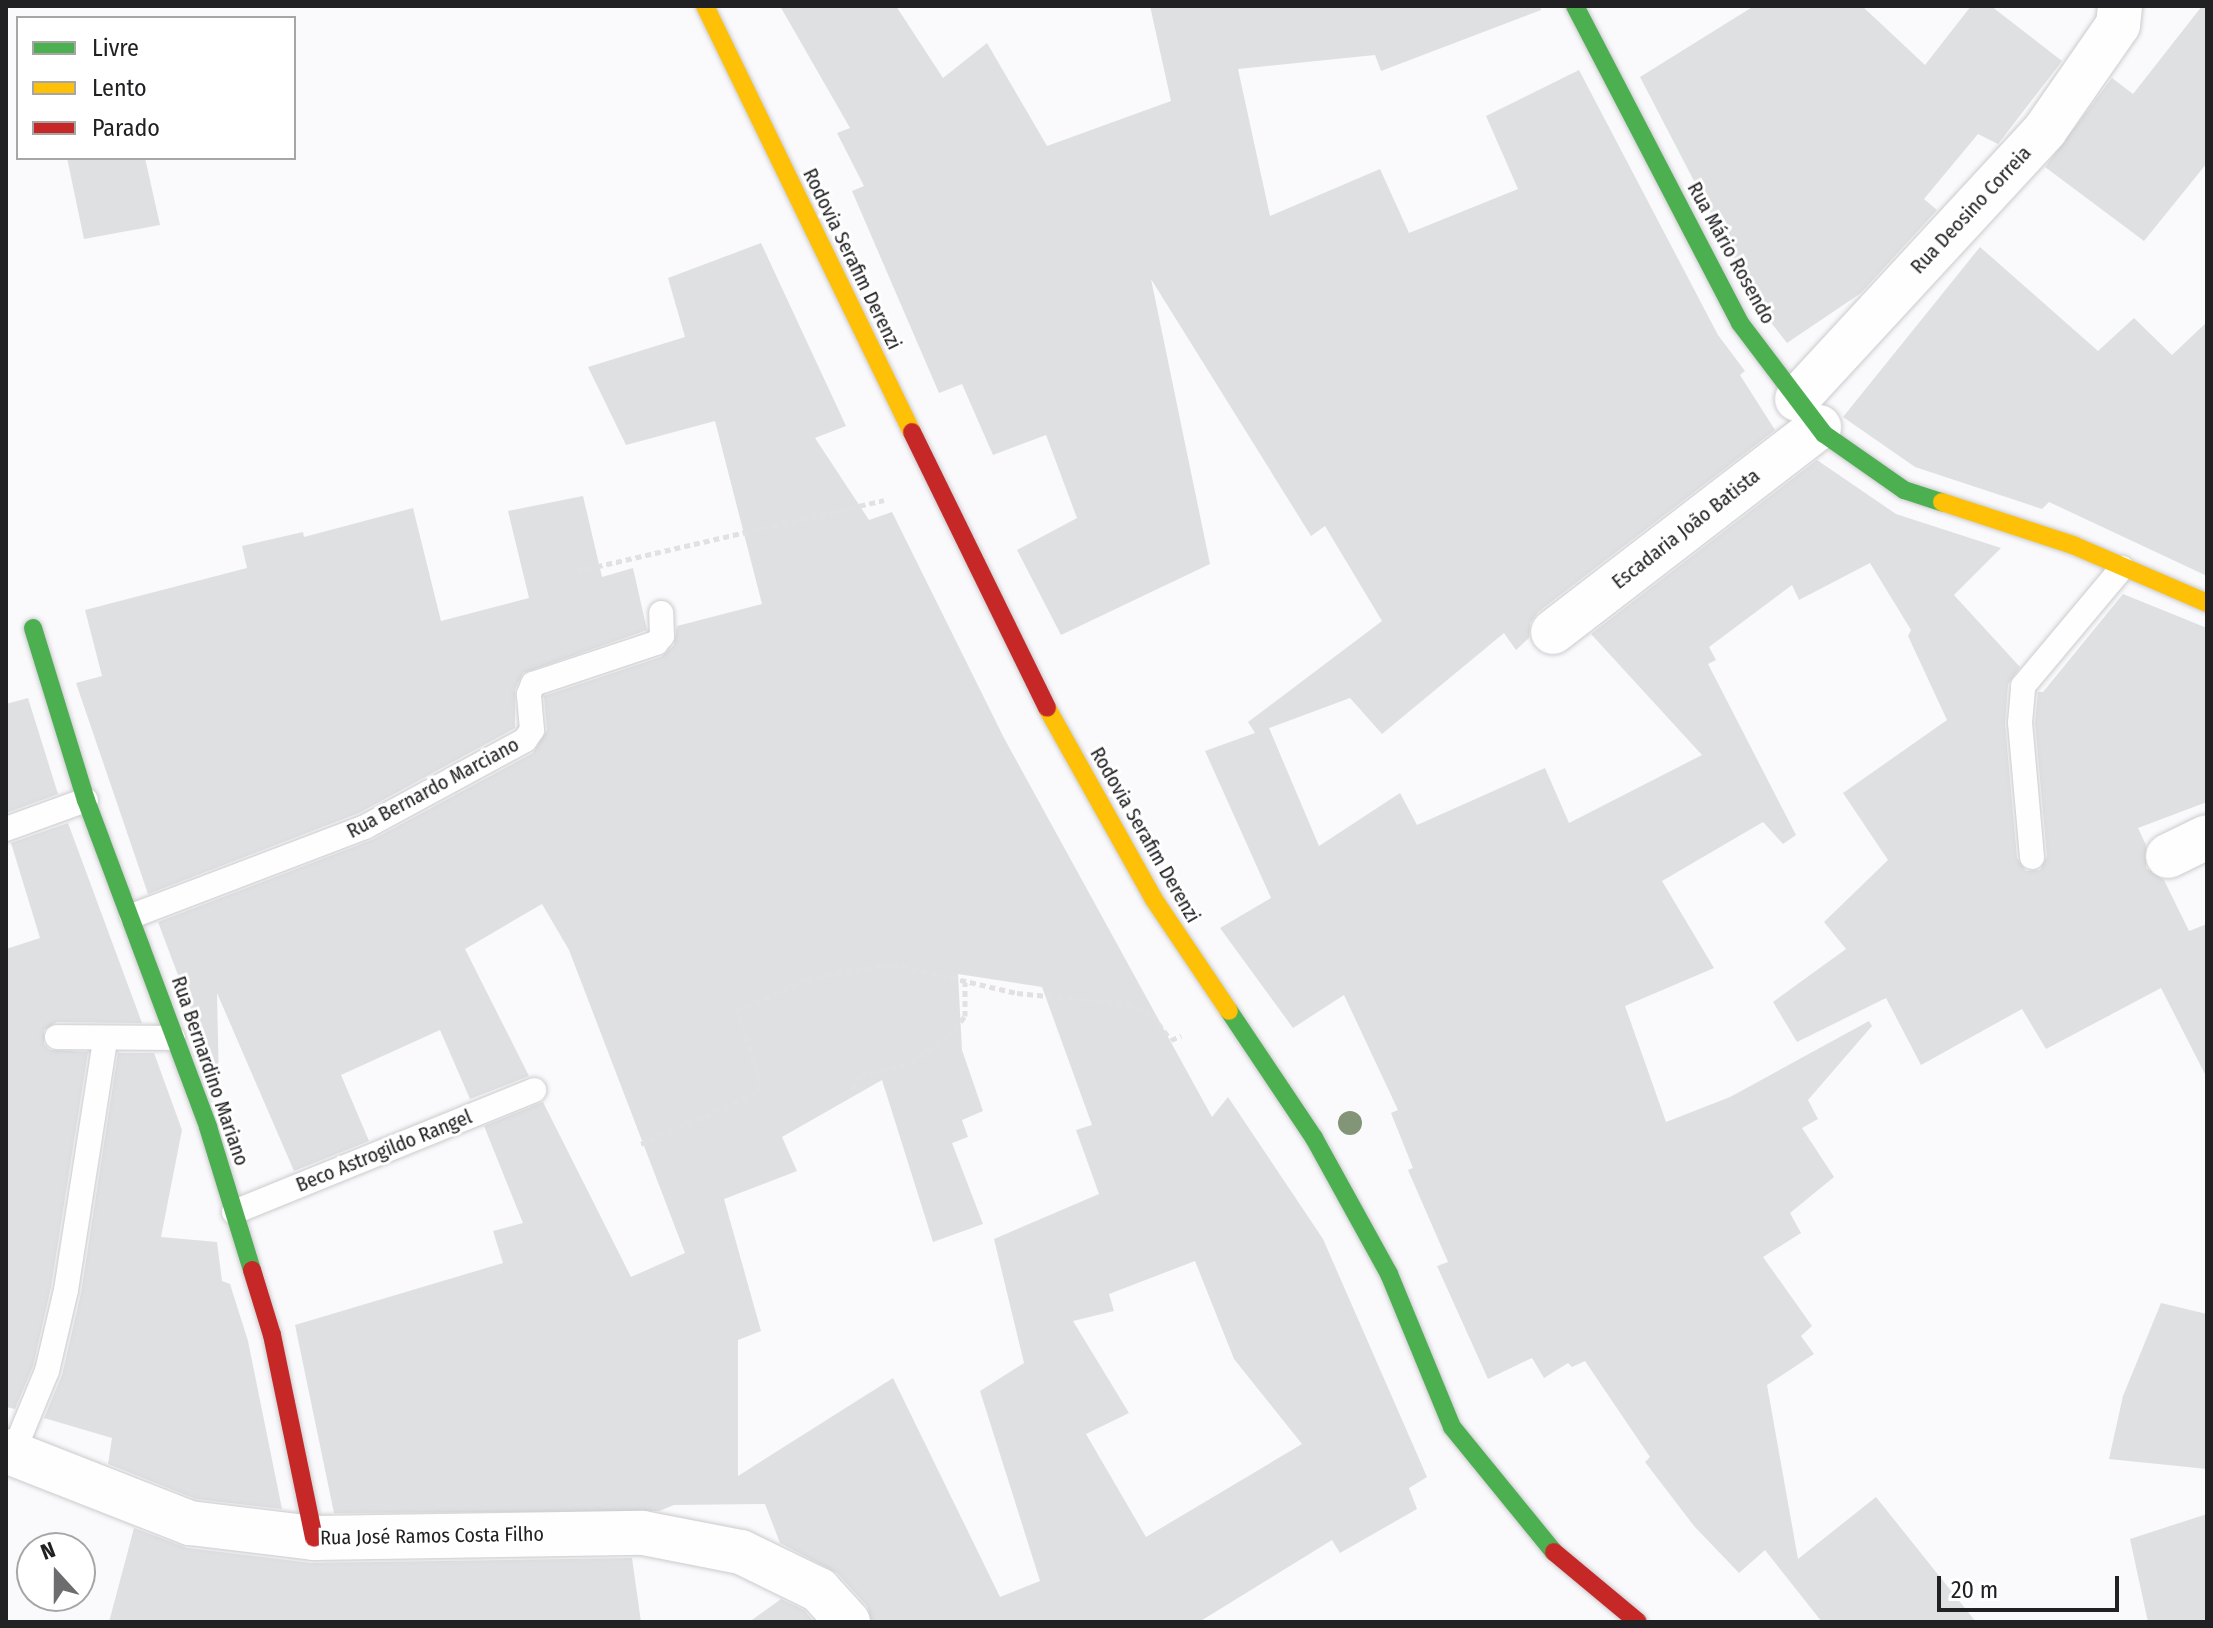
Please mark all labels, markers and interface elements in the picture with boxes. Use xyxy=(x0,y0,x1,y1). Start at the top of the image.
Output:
legend xyxy=(16,16,296,160)
text: Livre xyxy=(92,34,139,62)
text: Lento xyxy=(92,74,147,102)
text: Parado xyxy=(92,114,160,142)
street label: Rua Deosino Correia xyxy=(1906,141,2036,279)
street label: Rodovia Serafim Derenzi xyxy=(798,165,906,353)
street label: Rua Mário Rosendo xyxy=(1682,178,1780,328)
street label: Escadaria João Batista xyxy=(1607,464,1765,594)
street label: Rua Bernardo Marciano xyxy=(343,733,523,843)
street label: Rodovia Serafim Derenzi xyxy=(1085,743,1205,927)
street label: Rua Bernardino Mariano xyxy=(166,973,254,1169)
street label: Beco Astrogildo Rangel xyxy=(293,1105,475,1197)
street label: Rua José Ramos Costa Filho xyxy=(320,1522,544,1550)
north arrow xyxy=(16,1532,96,1612)
text: N xyxy=(37,1536,59,1566)
scale bar xyxy=(1941,1560,2123,1610)
text: 20 m xyxy=(1951,1576,1998,1604)

